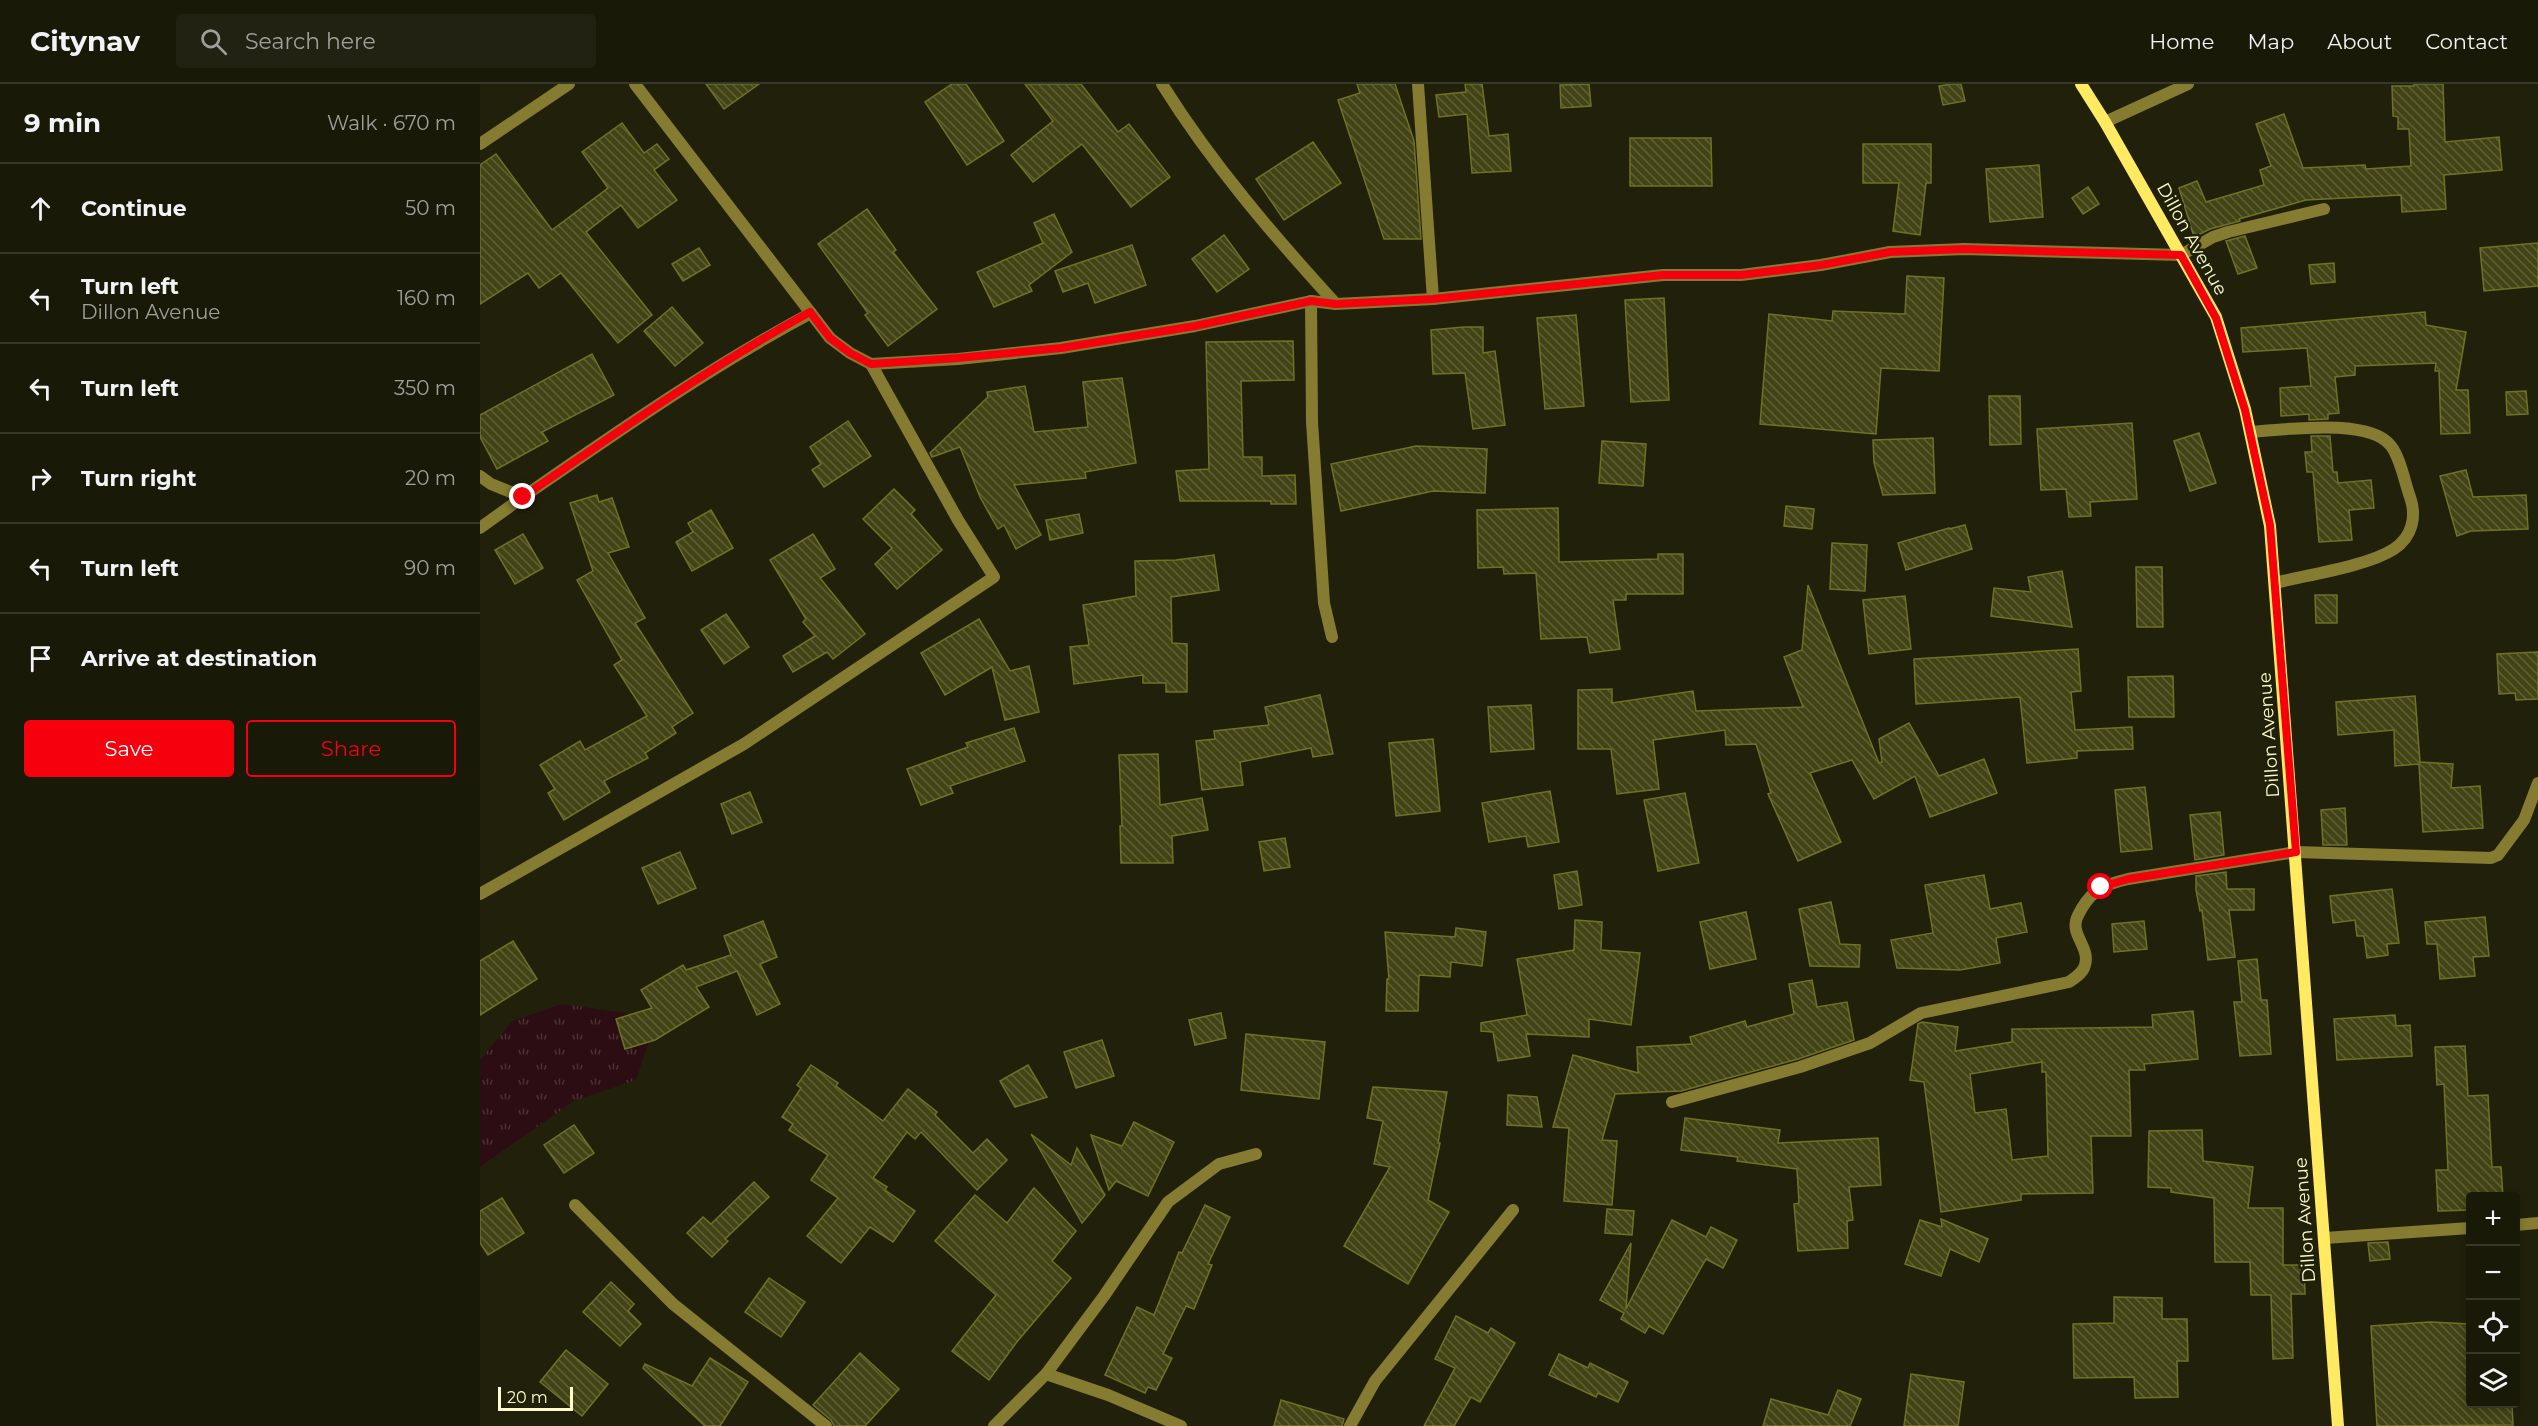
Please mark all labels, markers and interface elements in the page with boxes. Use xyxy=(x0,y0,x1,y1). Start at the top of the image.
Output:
search box xyxy=(176,14,596,68)
text: Citynav xyxy=(30,24,140,58)
icon: search xyxy=(197,25,230,58)
text: Search here xyxy=(245,28,376,55)
text: Home xyxy=(2149,29,2214,54)
text: Map xyxy=(2247,29,2294,54)
text: About xyxy=(2327,29,2392,54)
text: Contact xyxy=(2425,29,2508,54)
text: 9 min xyxy=(24,107,101,139)
text: Walk · 670 m xyxy=(327,111,456,135)
street label: Dillon Avenue xyxy=(2152,179,2232,299)
icon: ahead xyxy=(24,192,57,225)
text: Continue xyxy=(81,195,187,222)
text: 50 m xyxy=(405,196,456,220)
text: Turn left xyxy=(81,273,179,300)
icon: left xyxy=(24,282,57,315)
text: 160 m xyxy=(397,286,456,310)
text: Dillon Avenue xyxy=(81,300,220,324)
icon: left xyxy=(24,372,57,405)
text: Turn left xyxy=(81,375,179,402)
text: 350 m xyxy=(394,376,456,400)
icon: right xyxy=(24,462,57,495)
text: Turn right xyxy=(81,465,196,492)
text: 20 m xyxy=(405,466,456,490)
route end xyxy=(509,483,535,509)
icon: left xyxy=(24,552,57,585)
text: Turn left xyxy=(81,555,179,582)
text: 90 m xyxy=(404,556,456,580)
icon: arrive xyxy=(24,642,57,675)
text: Arrive at destination xyxy=(81,645,317,672)
street label: Dillon Avenue xyxy=(2254,672,2284,798)
button: Save xyxy=(24,720,234,777)
button: Share xyxy=(246,720,456,777)
route start xyxy=(2087,873,2113,899)
street label: Dillon Avenue xyxy=(2290,1157,2320,1283)
map controls xyxy=(2466,1192,2520,1408)
button: + xyxy=(2466,1192,2520,1246)
button: − xyxy=(2466,1246,2520,1300)
button: locate xyxy=(2466,1300,2520,1354)
button: layers xyxy=(2466,1354,2520,1408)
scale bar xyxy=(498,1384,573,1412)
text: 20 m xyxy=(507,1388,548,1407)

